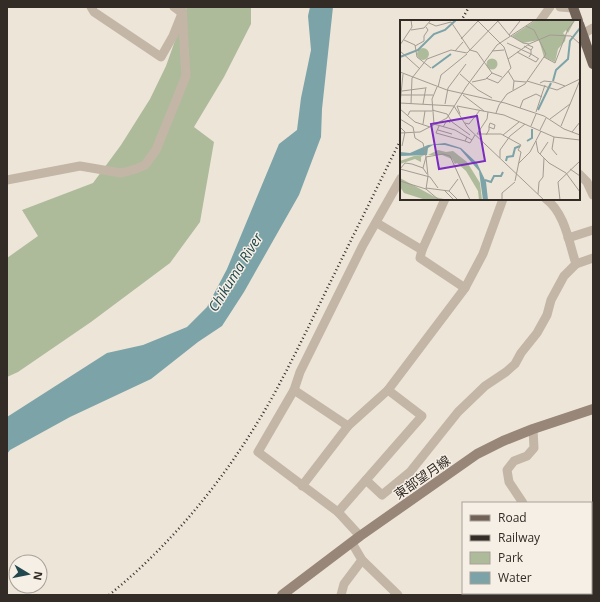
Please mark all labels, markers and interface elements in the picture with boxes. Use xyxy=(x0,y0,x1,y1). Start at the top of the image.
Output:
inset map xyxy=(400,20,580,200)
water label: Chikuma River xyxy=(203,229,267,315)
street label: 東部望月線 xyxy=(390,451,454,503)
legend xyxy=(462,502,592,594)
text: Road xyxy=(498,509,527,526)
text: Railway xyxy=(498,529,541,546)
text: Park xyxy=(498,549,524,566)
north arrow xyxy=(8,554,48,594)
text: Water xyxy=(498,569,532,586)
text: N xyxy=(30,570,47,582)

